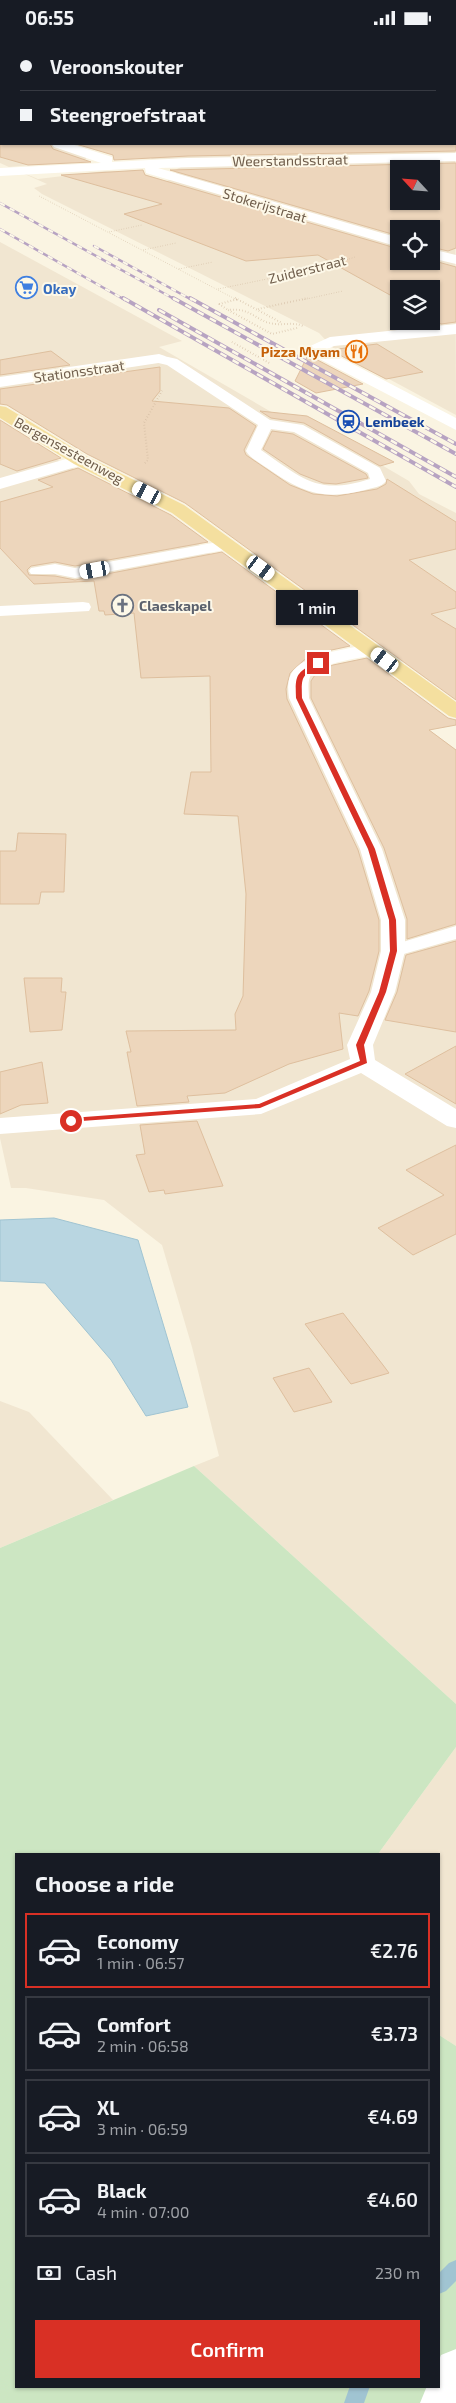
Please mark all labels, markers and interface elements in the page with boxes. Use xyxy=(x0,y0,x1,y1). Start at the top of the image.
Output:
text: 06:55 xyxy=(25,6,74,29)
text: Veroonskouter xyxy=(50,55,183,78)
text: Steengroefstraat xyxy=(50,103,206,126)
street label: Weerstandsstraat xyxy=(232,150,348,170)
north arrow xyxy=(390,160,440,210)
map controls xyxy=(390,160,440,330)
street label: Stokerijstraat xyxy=(221,184,309,226)
button: locate xyxy=(390,220,440,270)
street label: Zuiderstraat xyxy=(266,251,348,287)
supermarket icon: Okay xyxy=(15,276,39,300)
place label: Okay xyxy=(43,280,76,297)
button: layers xyxy=(390,280,440,330)
restaurant icon: Pizza Myam xyxy=(344,339,368,363)
place label: Pizza Myam xyxy=(261,343,340,360)
street label: Stationsstraat xyxy=(32,356,126,386)
station icon: Lembeek xyxy=(337,409,361,433)
street label: Bergensesteenweg xyxy=(11,413,127,487)
place label: Lembeek xyxy=(365,413,425,430)
car xyxy=(130,480,163,506)
car xyxy=(244,553,277,583)
car xyxy=(78,560,111,580)
callout: 1 min xyxy=(277,591,359,625)
church icon: Claeskapel xyxy=(111,593,135,617)
place label: Claeskapel xyxy=(139,597,212,614)
text: 1 min xyxy=(298,598,336,617)
car xyxy=(368,645,401,675)
route end xyxy=(307,652,329,674)
route start xyxy=(60,1110,82,1132)
text: Choose a ride xyxy=(35,1870,174,1896)
icon: car xyxy=(37,1928,82,1973)
text: Economy xyxy=(97,1930,179,1953)
text: €2.76 xyxy=(370,1939,418,1962)
text: 1 min · 06:57 xyxy=(97,1953,184,1972)
icon: car xyxy=(37,2011,82,2056)
text: Comfort xyxy=(97,2013,171,2036)
text: €3.73 xyxy=(371,2022,418,2045)
text: 2 min · 06:58 xyxy=(97,2036,189,2055)
icon: car xyxy=(37,2094,82,2139)
text: XL xyxy=(97,2096,119,2119)
text: €4.69 xyxy=(367,2105,418,2128)
text: 3 min · 06:59 xyxy=(97,2119,188,2138)
icon: car xyxy=(37,2177,82,2222)
text: Black xyxy=(97,2179,147,2202)
text: €4.60 xyxy=(367,2188,418,2211)
text: 4 min · 07:00 xyxy=(97,2202,190,2221)
icon: cash xyxy=(35,2259,63,2287)
text: Cash xyxy=(75,2261,117,2284)
text: 230 m xyxy=(375,2263,420,2282)
button: Confirm xyxy=(35,2320,420,2378)

